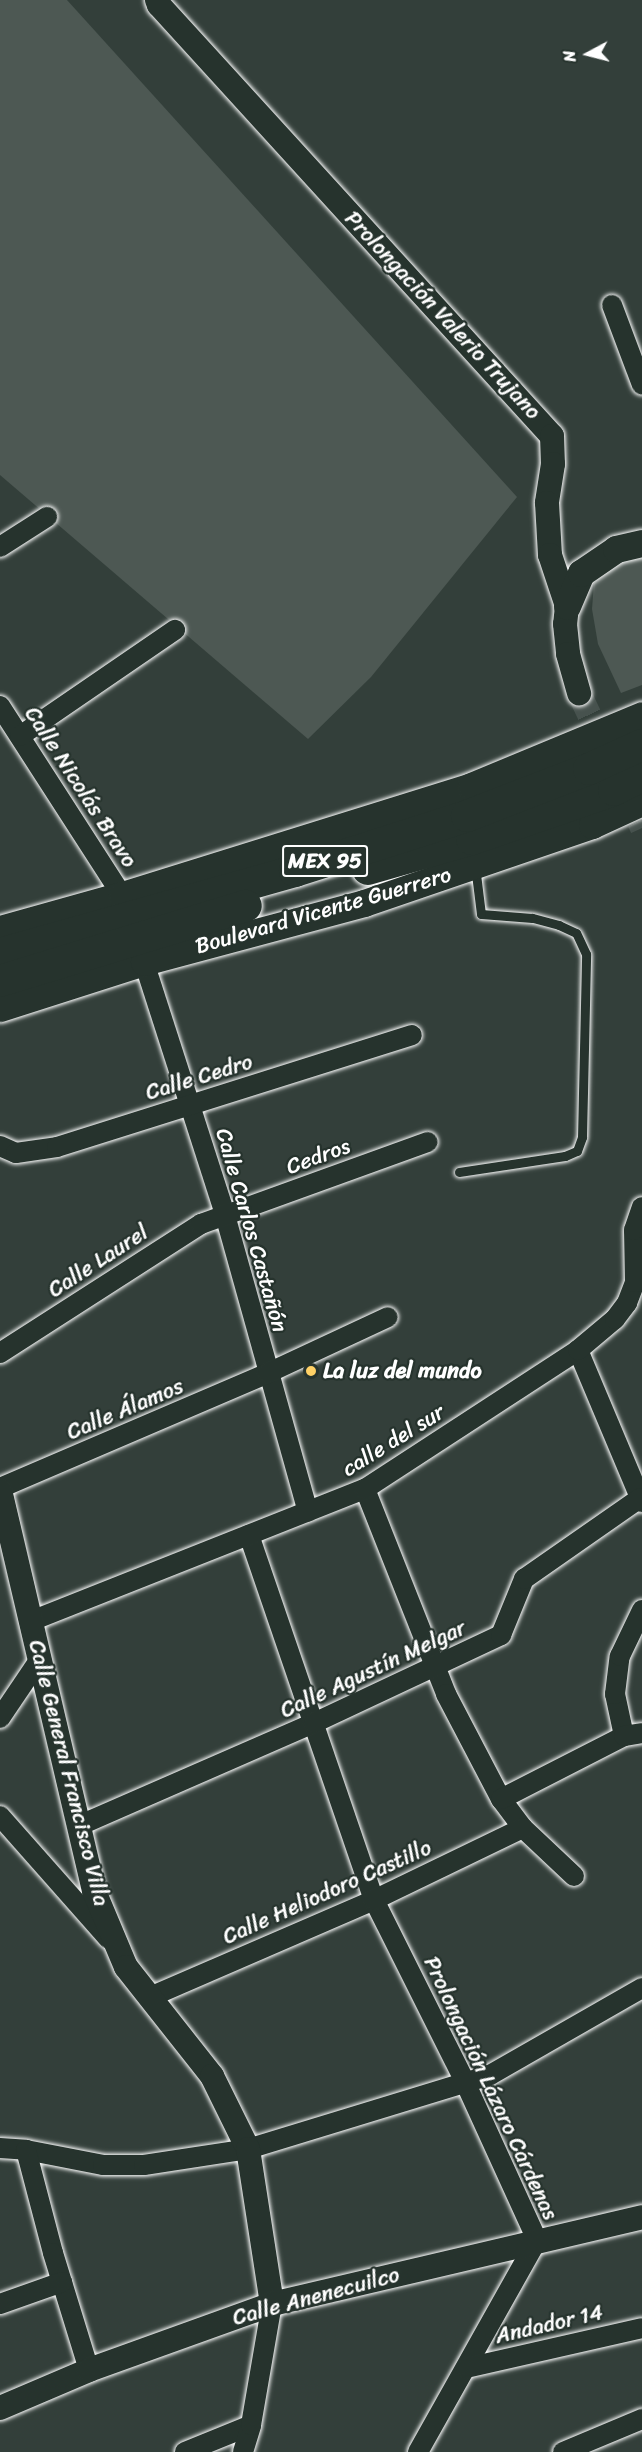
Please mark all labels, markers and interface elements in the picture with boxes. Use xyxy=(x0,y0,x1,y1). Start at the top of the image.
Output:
north arrow xyxy=(558,24,618,84)
text: N xyxy=(555,49,585,64)
street label: Prolongación Valerio Trujano xyxy=(339,205,547,425)
street label: Calle Nicolás Bravo xyxy=(19,702,143,872)
road number: MEX 95 xyxy=(282,843,368,879)
street label: Boulevard Vicente Guerrero xyxy=(192,861,454,959)
street label: Calle Cedro xyxy=(142,1048,256,1106)
street label: Calle Carlos Castañón xyxy=(210,1125,294,1335)
street label: Cedros xyxy=(283,1132,353,1180)
street label: Calle Laurel xyxy=(43,1219,153,1303)
place label: La luz del mundo xyxy=(323,1358,482,1384)
marker: La luz del mundo xyxy=(304,1364,318,1378)
street label: Calle Álamos xyxy=(63,1373,187,1445)
street label: calle del sur xyxy=(336,1398,450,1482)
street label: Calle Agustín Melgar xyxy=(276,1615,470,1723)
street label: Calle General Francisco Villa xyxy=(23,1636,115,1910)
street label: Calle Heliodoro Castillo xyxy=(218,1834,436,1950)
street label: Prolongación Lázaro Cárdenas xyxy=(418,1951,564,2225)
street label: Calle Anenecuilco xyxy=(229,2261,403,2331)
street label: Andador 14 xyxy=(493,2299,605,2349)

